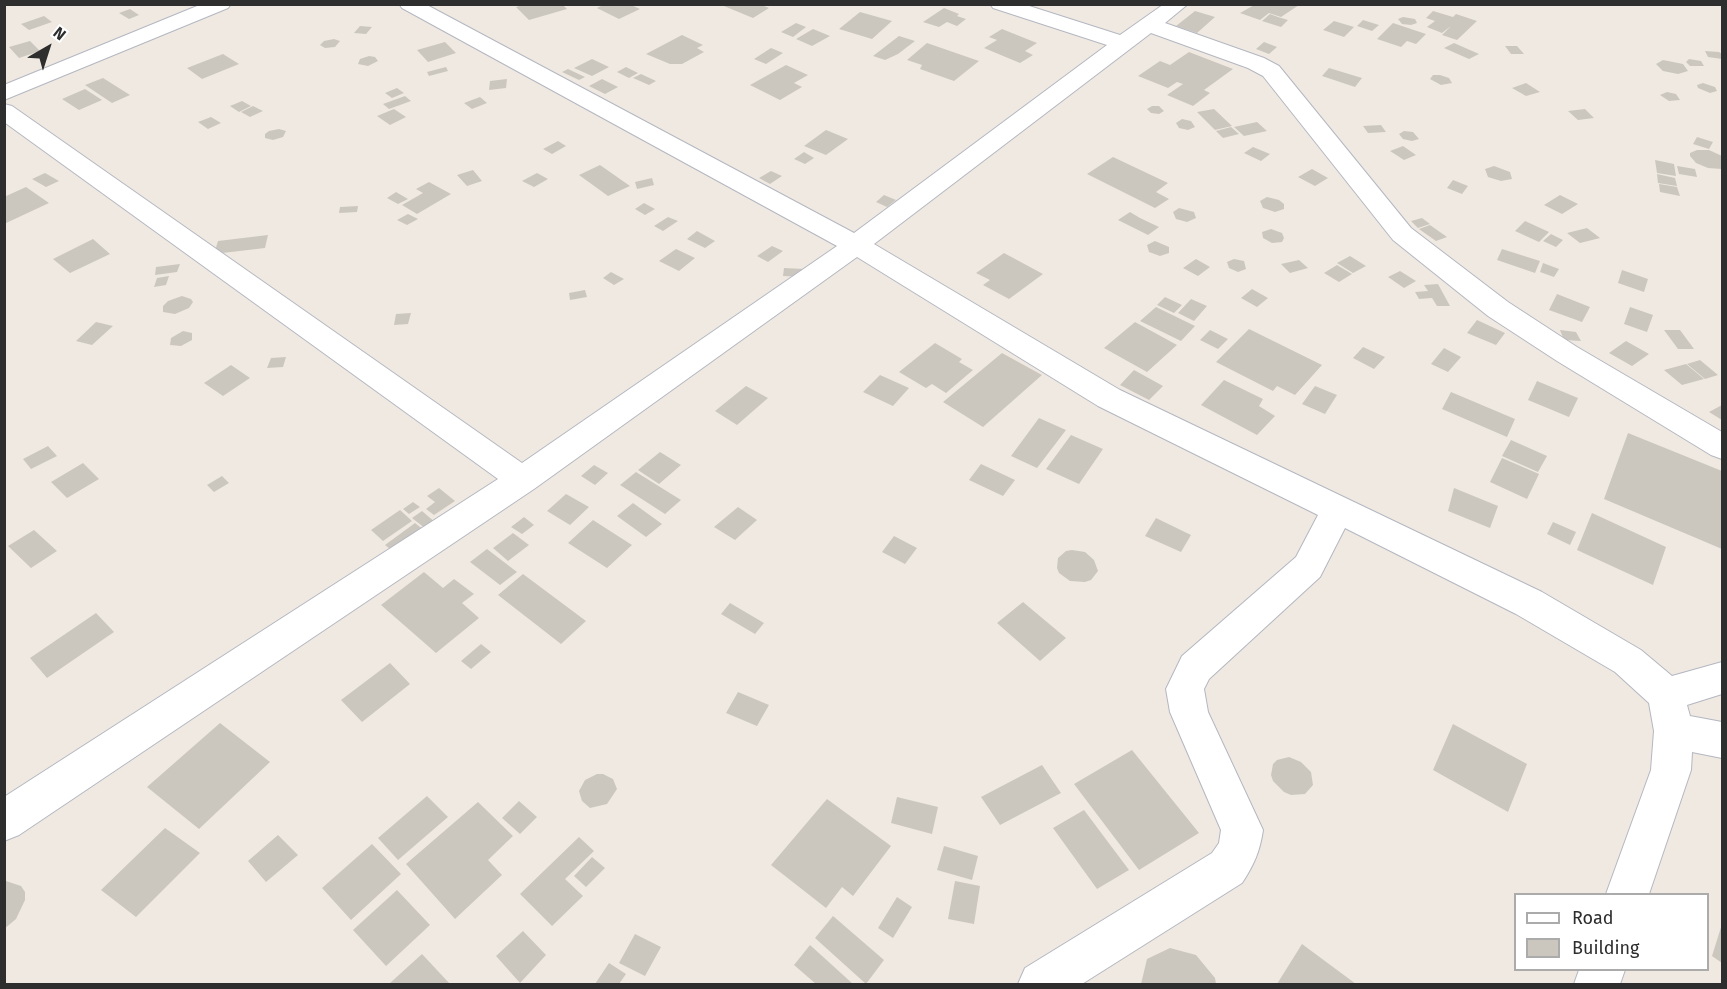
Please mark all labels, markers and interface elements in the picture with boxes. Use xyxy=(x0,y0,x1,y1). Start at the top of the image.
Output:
north arrow xyxy=(18,18,78,78)
text: N xyxy=(50,23,70,44)
legend xyxy=(1514,893,1709,971)
text: Road xyxy=(1572,907,1614,929)
text: Building xyxy=(1572,937,1639,959)

